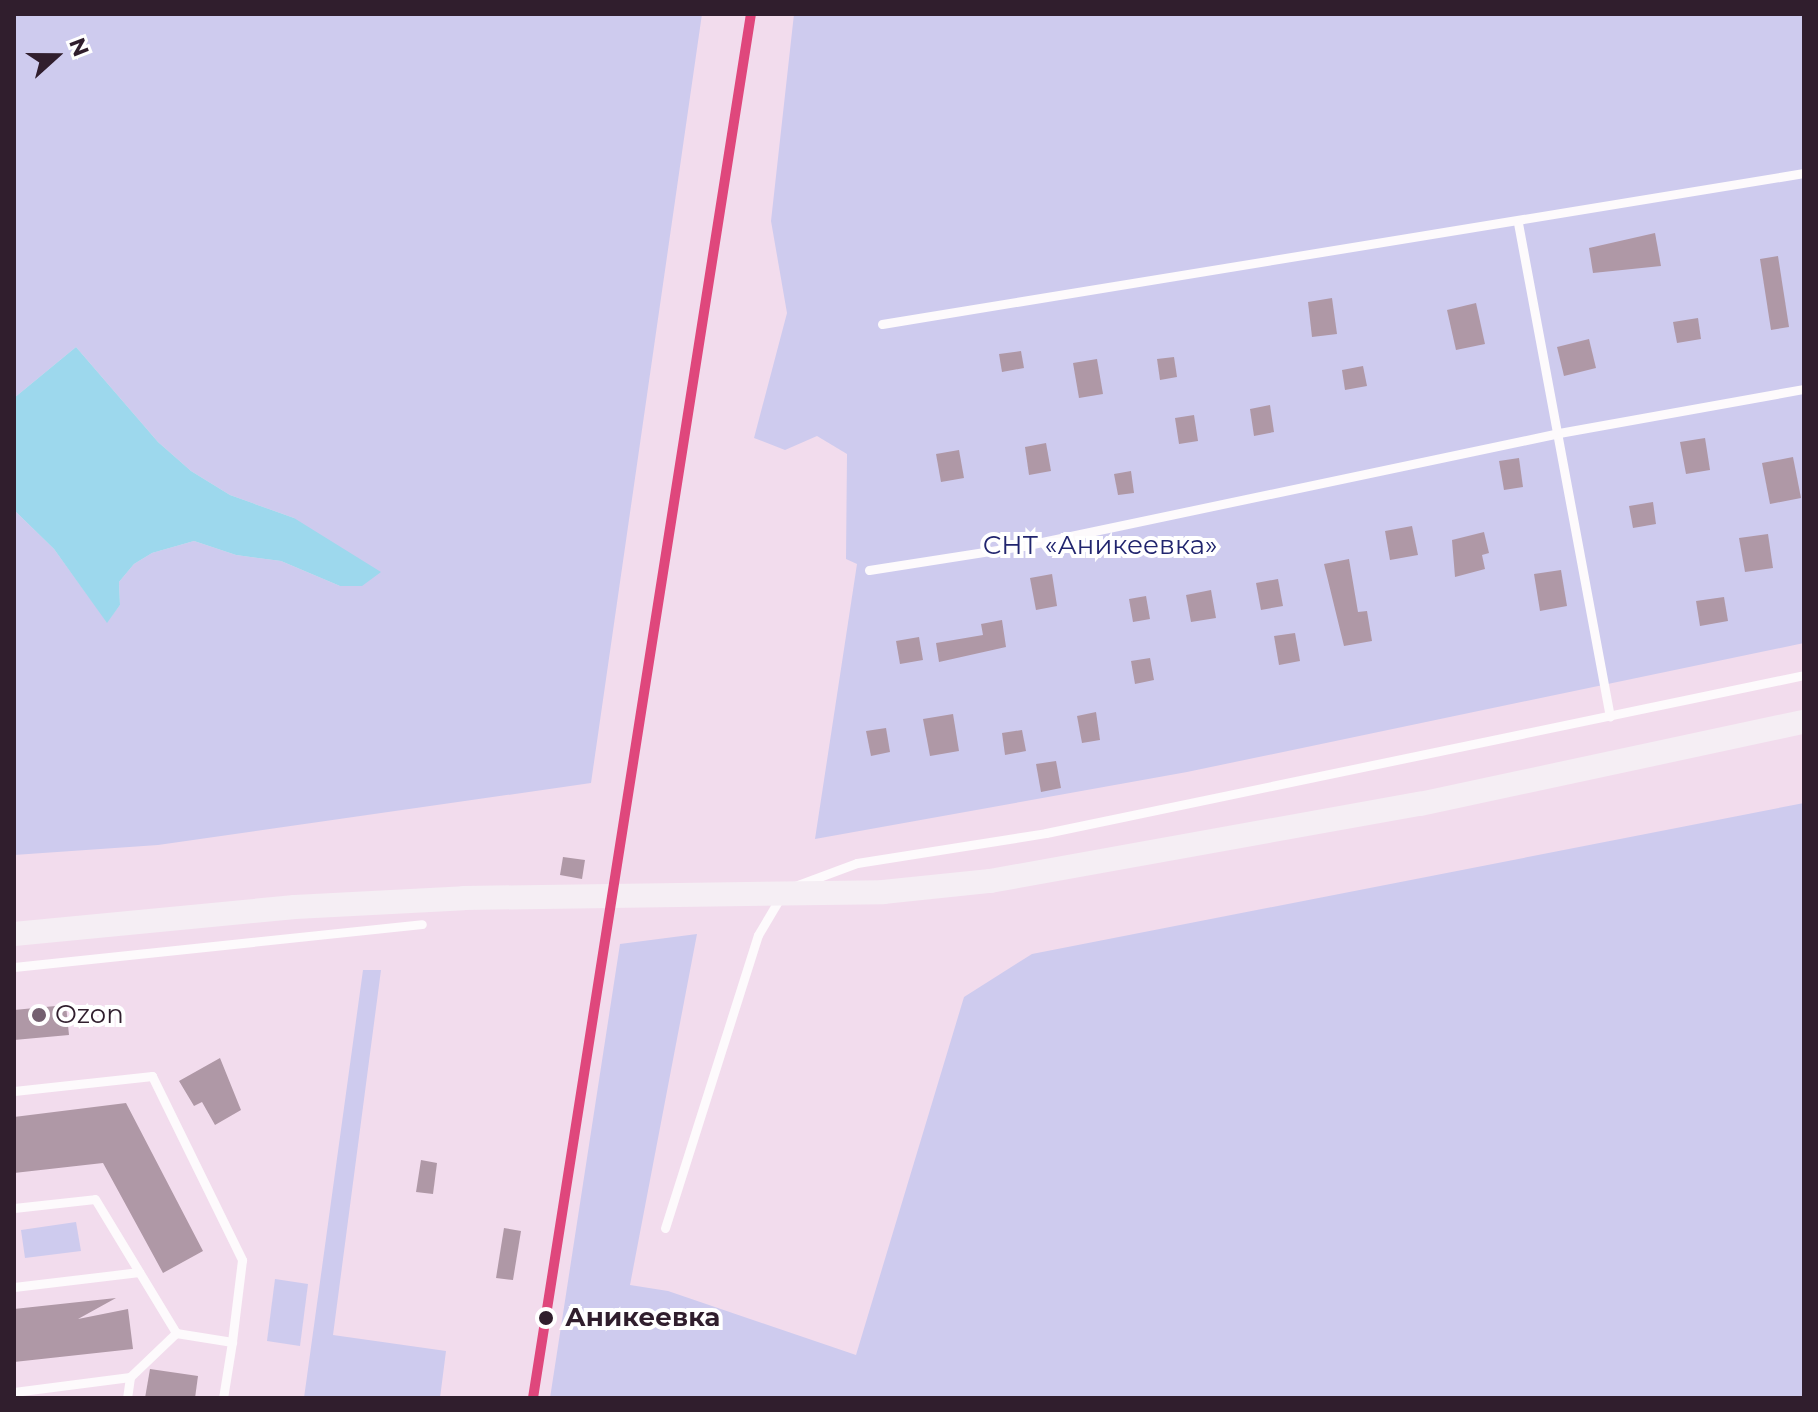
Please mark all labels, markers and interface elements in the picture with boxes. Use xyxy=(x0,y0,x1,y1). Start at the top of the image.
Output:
north arrow xyxy=(16,16,96,96)
text: N xyxy=(63,34,95,60)
park label: СНТ «Аникеевка» xyxy=(983,530,1217,562)
place label: Ozon xyxy=(55,999,124,1031)
marker: Ozon xyxy=(30,1006,48,1024)
place label: Аникеевка xyxy=(565,1302,720,1334)
marker: Аникеевка xyxy=(534,1306,558,1330)

